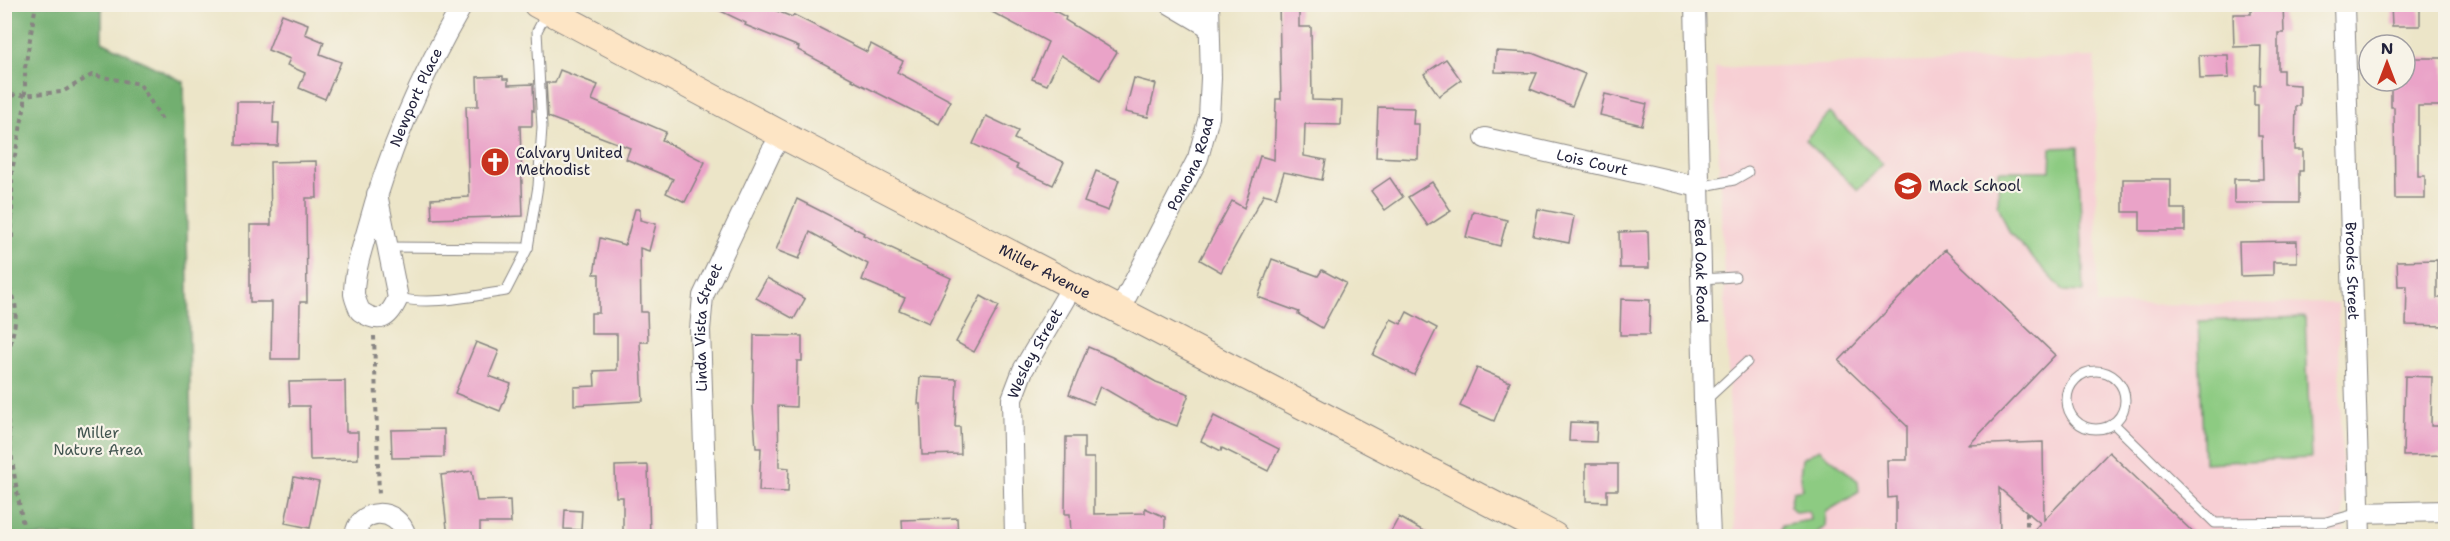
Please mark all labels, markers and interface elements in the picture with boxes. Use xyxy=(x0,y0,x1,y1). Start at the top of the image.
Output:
north arrow xyxy=(2357,33,2417,93)
text: N xyxy=(2381,38,2393,59)
street label: Newport Place xyxy=(385,44,447,150)
street label: Pomona Road xyxy=(1162,114,1219,214)
place label: Calvary United Methodist xyxy=(516,143,623,180)
street label: Lois Court xyxy=(1554,145,1630,180)
church icon: Calvary United Methodist xyxy=(479,146,511,178)
school or university icon: Mack School xyxy=(1892,170,1924,202)
place label: Mack School xyxy=(1929,176,2021,196)
street label: Red Oak Road xyxy=(1690,218,1712,324)
street label: Brooks Street xyxy=(2341,221,2363,320)
street label: Miller Avenue xyxy=(995,239,1094,304)
street label: Linda Vista Street xyxy=(690,260,727,392)
street label: Wesley Street xyxy=(1003,305,1067,402)
park label: Miller Nature Area xyxy=(53,423,143,460)

